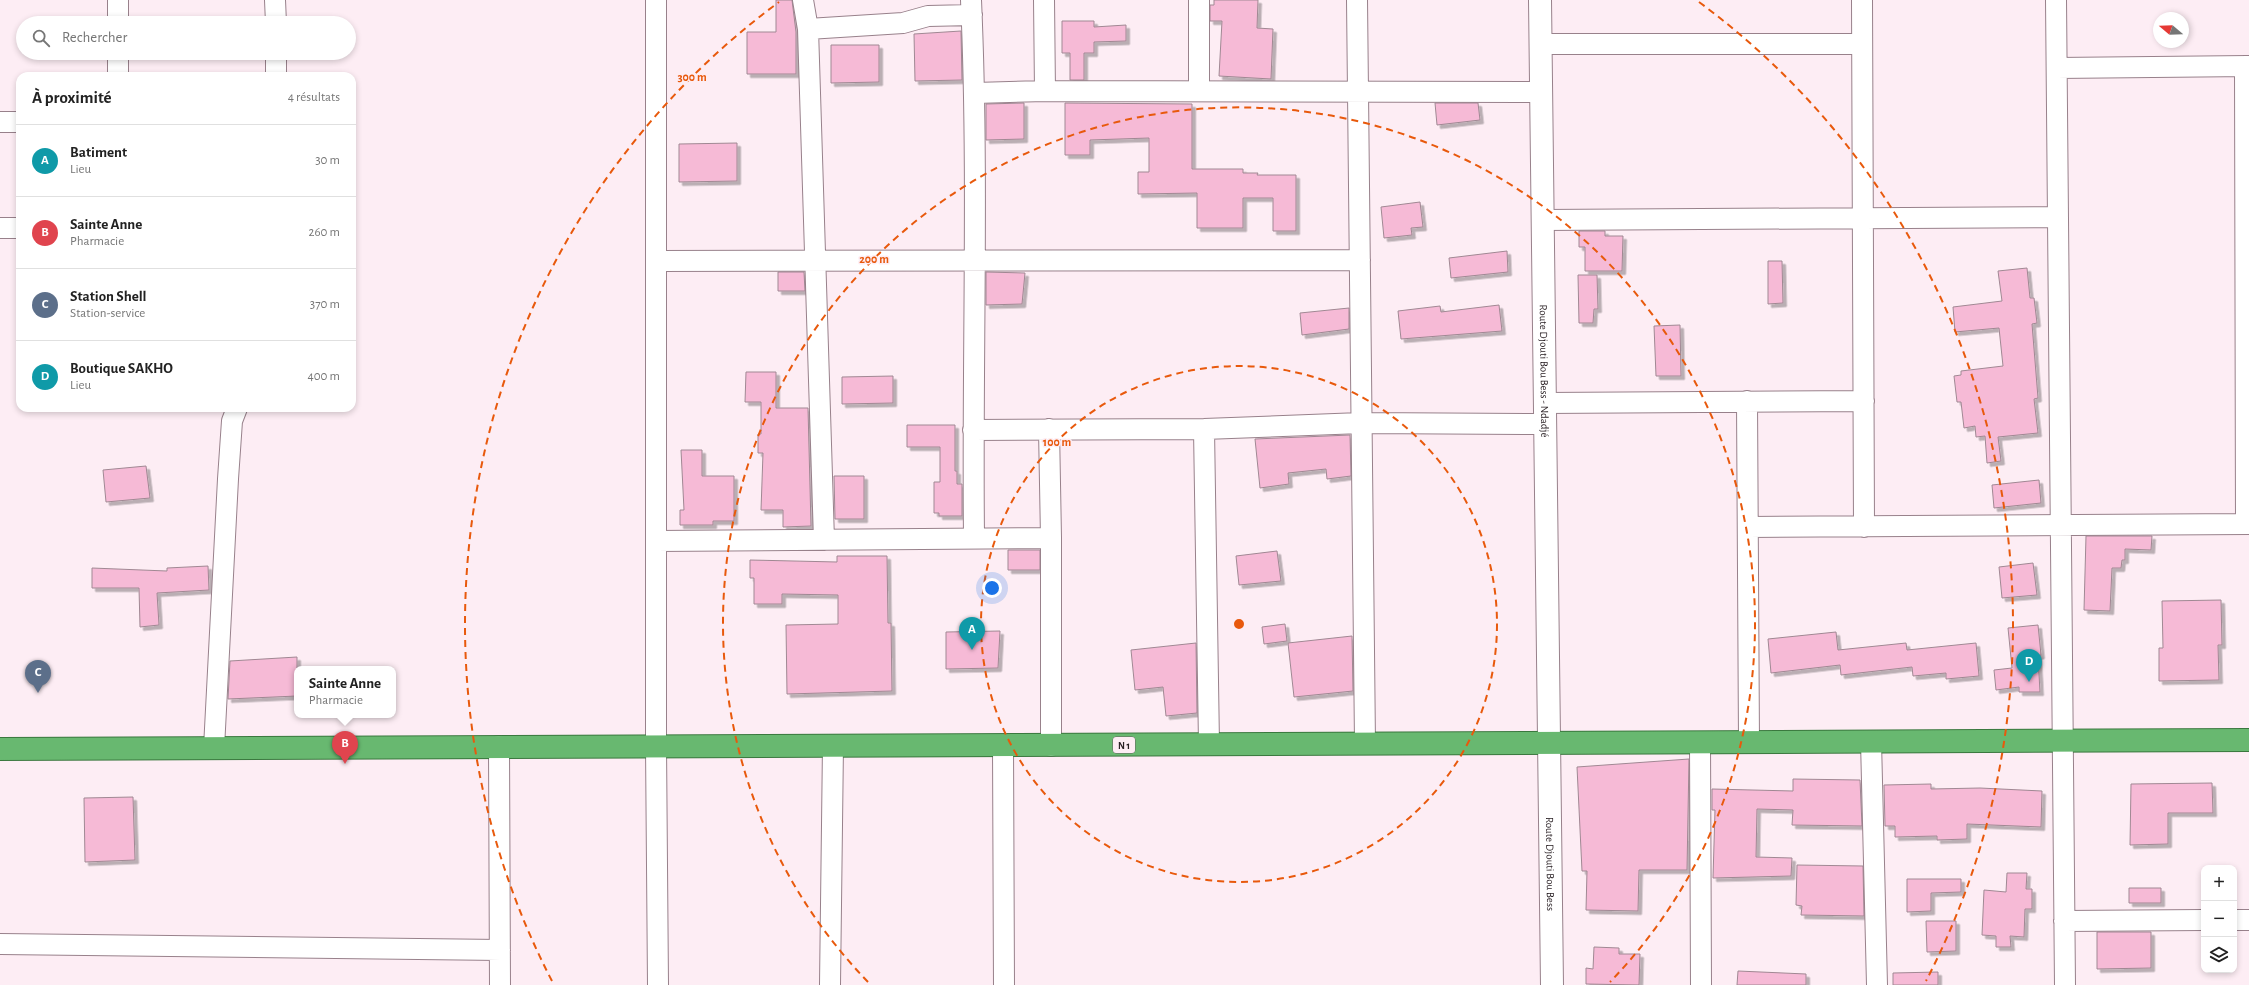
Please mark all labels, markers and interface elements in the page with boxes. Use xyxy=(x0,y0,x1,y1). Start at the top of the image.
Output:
north arrow xyxy=(2153,12,2189,48)
search box xyxy=(16,16,356,60)
icon: search xyxy=(30,27,52,49)
text: Rechercher xyxy=(62,30,127,45)
text: 300 m xyxy=(677,71,707,83)
text: À proximité xyxy=(32,89,112,106)
text: 4 résultats xyxy=(288,91,340,104)
text: Batiment xyxy=(70,145,127,160)
text: A xyxy=(41,154,49,167)
text: 30 m xyxy=(315,154,340,167)
text: Lieu xyxy=(70,163,91,176)
text: Sainte Anne xyxy=(70,217,142,232)
text: B xyxy=(41,226,49,239)
text: 260 m xyxy=(309,226,340,239)
text: Pharmacie xyxy=(70,235,124,248)
text: 200 m xyxy=(859,253,889,265)
text: Station Shell xyxy=(70,289,147,304)
text: C xyxy=(42,298,48,311)
text: 370 m xyxy=(310,298,340,311)
street label: Route Djouti Bou Bess - Ndadjé xyxy=(1538,304,1550,438)
text: Station-service xyxy=(70,307,145,320)
text: Boutique SAKHO xyxy=(70,361,173,376)
text: D xyxy=(41,370,49,383)
text: 400 m xyxy=(307,370,340,383)
text: Lieu xyxy=(70,379,91,392)
text: 100 m xyxy=(1043,436,1071,448)
your location xyxy=(982,578,1002,598)
pin: A xyxy=(959,617,985,650)
centre of rings xyxy=(1232,617,1246,631)
pin: D xyxy=(2016,649,2042,682)
pin: C xyxy=(25,660,51,693)
popup xyxy=(294,666,396,718)
text: Sainte Anne xyxy=(309,676,381,691)
text: Pharmacie xyxy=(309,694,363,707)
pin: B xyxy=(332,731,358,764)
road number: N 1 xyxy=(1113,737,1135,753)
street label: Route Djouti Bou Bess xyxy=(1544,817,1556,911)
map controls xyxy=(2201,865,2237,973)
button: + xyxy=(2201,865,2237,901)
button: − xyxy=(2201,901,2237,937)
button: layers xyxy=(2201,937,2237,973)

